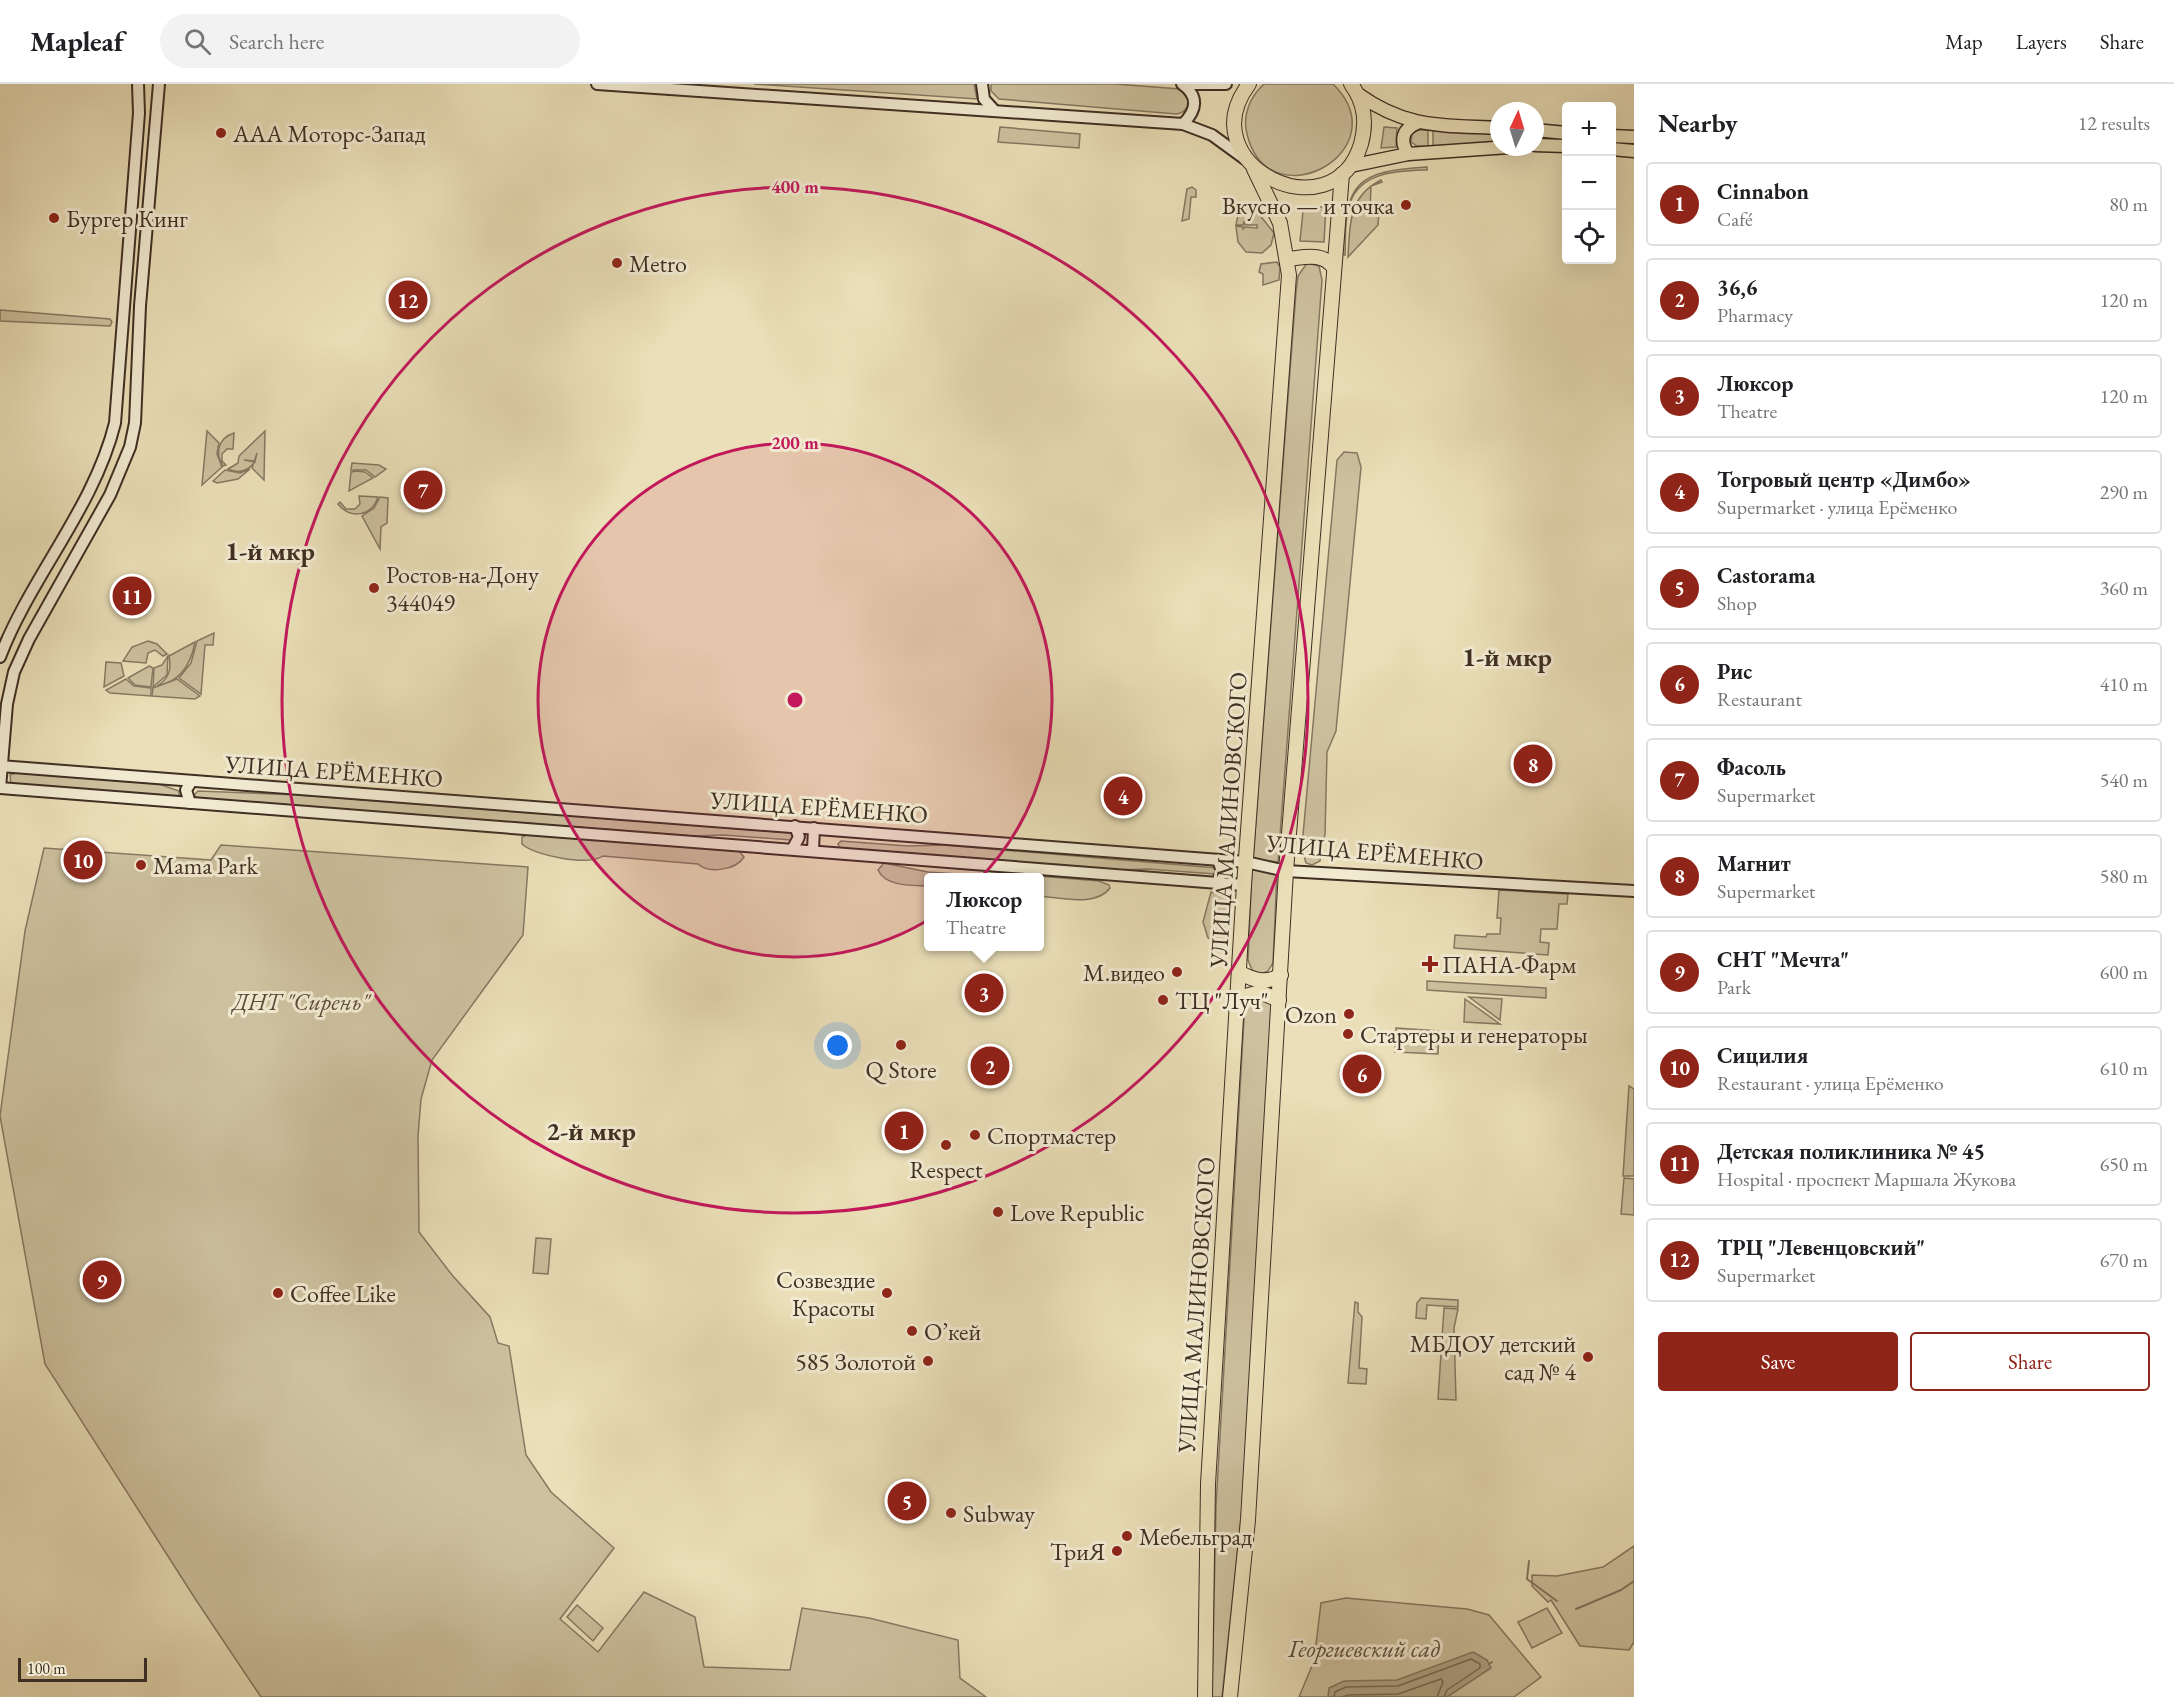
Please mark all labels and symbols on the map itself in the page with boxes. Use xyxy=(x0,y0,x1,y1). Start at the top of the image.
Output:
north arrow xyxy=(1490,102,1544,156)
place label: ААА Моторс-Запад xyxy=(232,118,426,149)
marker: ААА Моторс-Запад xyxy=(214,126,228,140)
text: 400 m xyxy=(771,175,819,198)
place label: Вкусно — и точка xyxy=(1222,190,1394,221)
marker: Вкусно — и точка xyxy=(1399,198,1413,212)
place label: Бургер Кинг xyxy=(66,203,188,234)
marker: Бургер Кинг xyxy=(47,211,61,225)
place label: Metro xyxy=(629,248,687,279)
marker: Metro xyxy=(610,256,624,270)
pin: 12 xyxy=(388,278,428,322)
text: 200 m xyxy=(771,431,819,454)
pin: 7 xyxy=(404,468,442,512)
district label: 1-й мкр xyxy=(225,534,315,568)
place label: Ростов-на-Дону 344049 xyxy=(386,559,539,618)
pin: 11 xyxy=(112,574,152,618)
marker: Ростов-на-Дону 344049 xyxy=(367,581,381,595)
district label: 1-й мкр xyxy=(1462,640,1552,674)
street label: УЛИЦА МАЛИНОВСКОГО xyxy=(1202,671,1254,970)
centre of rings xyxy=(785,690,805,710)
pin: 8 xyxy=(1514,742,1552,786)
street label: УЛИЦА ЕРЁМЕНКО xyxy=(223,748,444,794)
pin: 4 xyxy=(1104,774,1142,818)
street label: УЛИЦА ЕРЁМЕНКО xyxy=(708,784,929,830)
street label: УЛИЦА ЕРЁМЕНКО xyxy=(1264,827,1485,877)
pin: 10 xyxy=(64,838,103,882)
place label: Mama Park xyxy=(153,850,258,881)
marker: Mama Park xyxy=(134,858,148,872)
place label: ПАНА-Фарм xyxy=(1442,949,1576,980)
place label: М.видео xyxy=(1083,957,1165,988)
marker: ПАНА-Фарм xyxy=(1423,957,1437,971)
marker: М.видео xyxy=(1170,965,1184,979)
pin: 3 xyxy=(964,970,1004,1016)
place label: ТЦ "Луч" xyxy=(1175,985,1269,1016)
park label: ДНТ "Сирень" xyxy=(230,986,372,1017)
marker: ТЦ "Луч" xyxy=(1156,993,1170,1007)
place label: Ozon xyxy=(1285,999,1337,1030)
marker: Ozon xyxy=(1342,1007,1356,1021)
place label: Стартеры и генераторы xyxy=(1360,1019,1588,1050)
marker: Стартеры и генераторы xyxy=(1341,1027,1355,1041)
your location xyxy=(823,1031,852,1060)
marker: Q Store xyxy=(894,1038,908,1052)
pin: 2 xyxy=(970,1044,1010,1088)
pin: 6 xyxy=(1342,1052,1382,1096)
place label: Q Store xyxy=(865,1054,937,1085)
pin: 1 xyxy=(884,1108,924,1154)
district label: 2-й мкр xyxy=(546,1114,636,1148)
place label: Спортмастер xyxy=(987,1120,1116,1151)
marker: Спортмастер xyxy=(968,1128,982,1142)
marker: Respect xyxy=(939,1138,953,1152)
place label: Respect xyxy=(909,1154,983,1185)
street label: УЛИЦА МАЛИНОВСКОГО xyxy=(1170,1156,1222,1455)
place label: Love Republic xyxy=(1010,1197,1145,1228)
marker: Love Republic xyxy=(991,1205,1005,1219)
pin: 9 xyxy=(82,1258,122,1302)
place label: Созвездие Красоты xyxy=(776,1264,875,1323)
place label: Coffee Like xyxy=(290,1278,396,1309)
marker: Coffee Like xyxy=(271,1286,285,1300)
marker: Созвездие Красоты xyxy=(880,1286,894,1300)
place label: О’кей xyxy=(924,1316,981,1347)
marker: О’кей xyxy=(905,1324,919,1338)
place label: МБДОУ детский сад № 4 xyxy=(1410,1328,1576,1387)
place label: 585 Золотой xyxy=(795,1346,916,1377)
marker: МБДОУ детский сад № 4 xyxy=(1581,1350,1595,1364)
marker: 585 Золотой xyxy=(921,1354,935,1368)
pin: 5 xyxy=(888,1478,926,1524)
place label: Subway xyxy=(963,1498,1035,1529)
marker: Subway xyxy=(944,1506,958,1520)
place label: Мебельград xyxy=(1139,1521,1252,1552)
marker: Мебельград xyxy=(1120,1529,1134,1543)
place label: ТриЯ xyxy=(1050,1536,1105,1567)
marker: ТриЯ xyxy=(1110,1544,1124,1558)
park label: Георгиевский сад xyxy=(1287,1633,1440,1664)
scale bar xyxy=(18,1655,147,1682)

